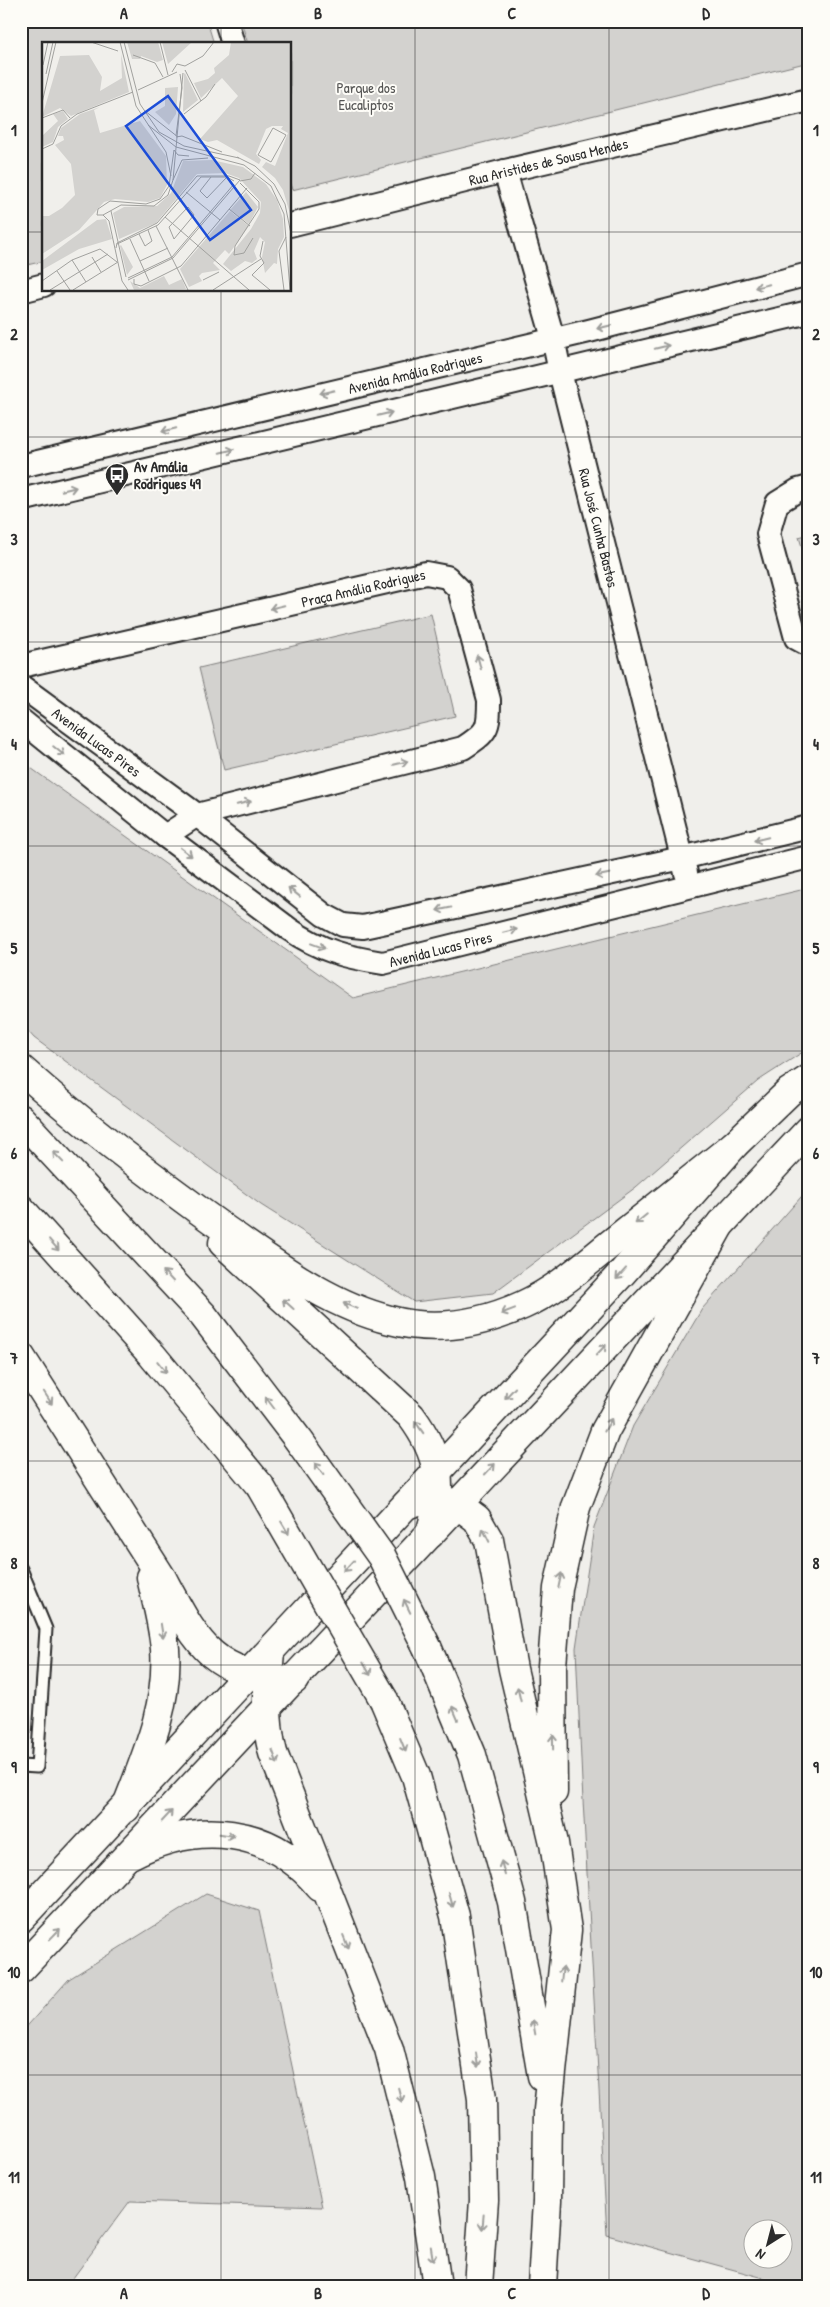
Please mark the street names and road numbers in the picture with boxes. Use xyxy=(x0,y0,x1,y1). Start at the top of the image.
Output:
street label: Rua Aristides de Sousa Mendes xyxy=(466,132,630,190)
street label: Avenida Amália Rodrigues xyxy=(346,346,484,398)
street label: Rua José Cunha Bastos xyxy=(574,466,624,590)
street label: Praça Amália Rodrigues xyxy=(299,563,427,612)
street label: Avenida Lucas Pires xyxy=(48,702,146,781)
street label: Avenida Lucas Pires xyxy=(387,926,494,972)

